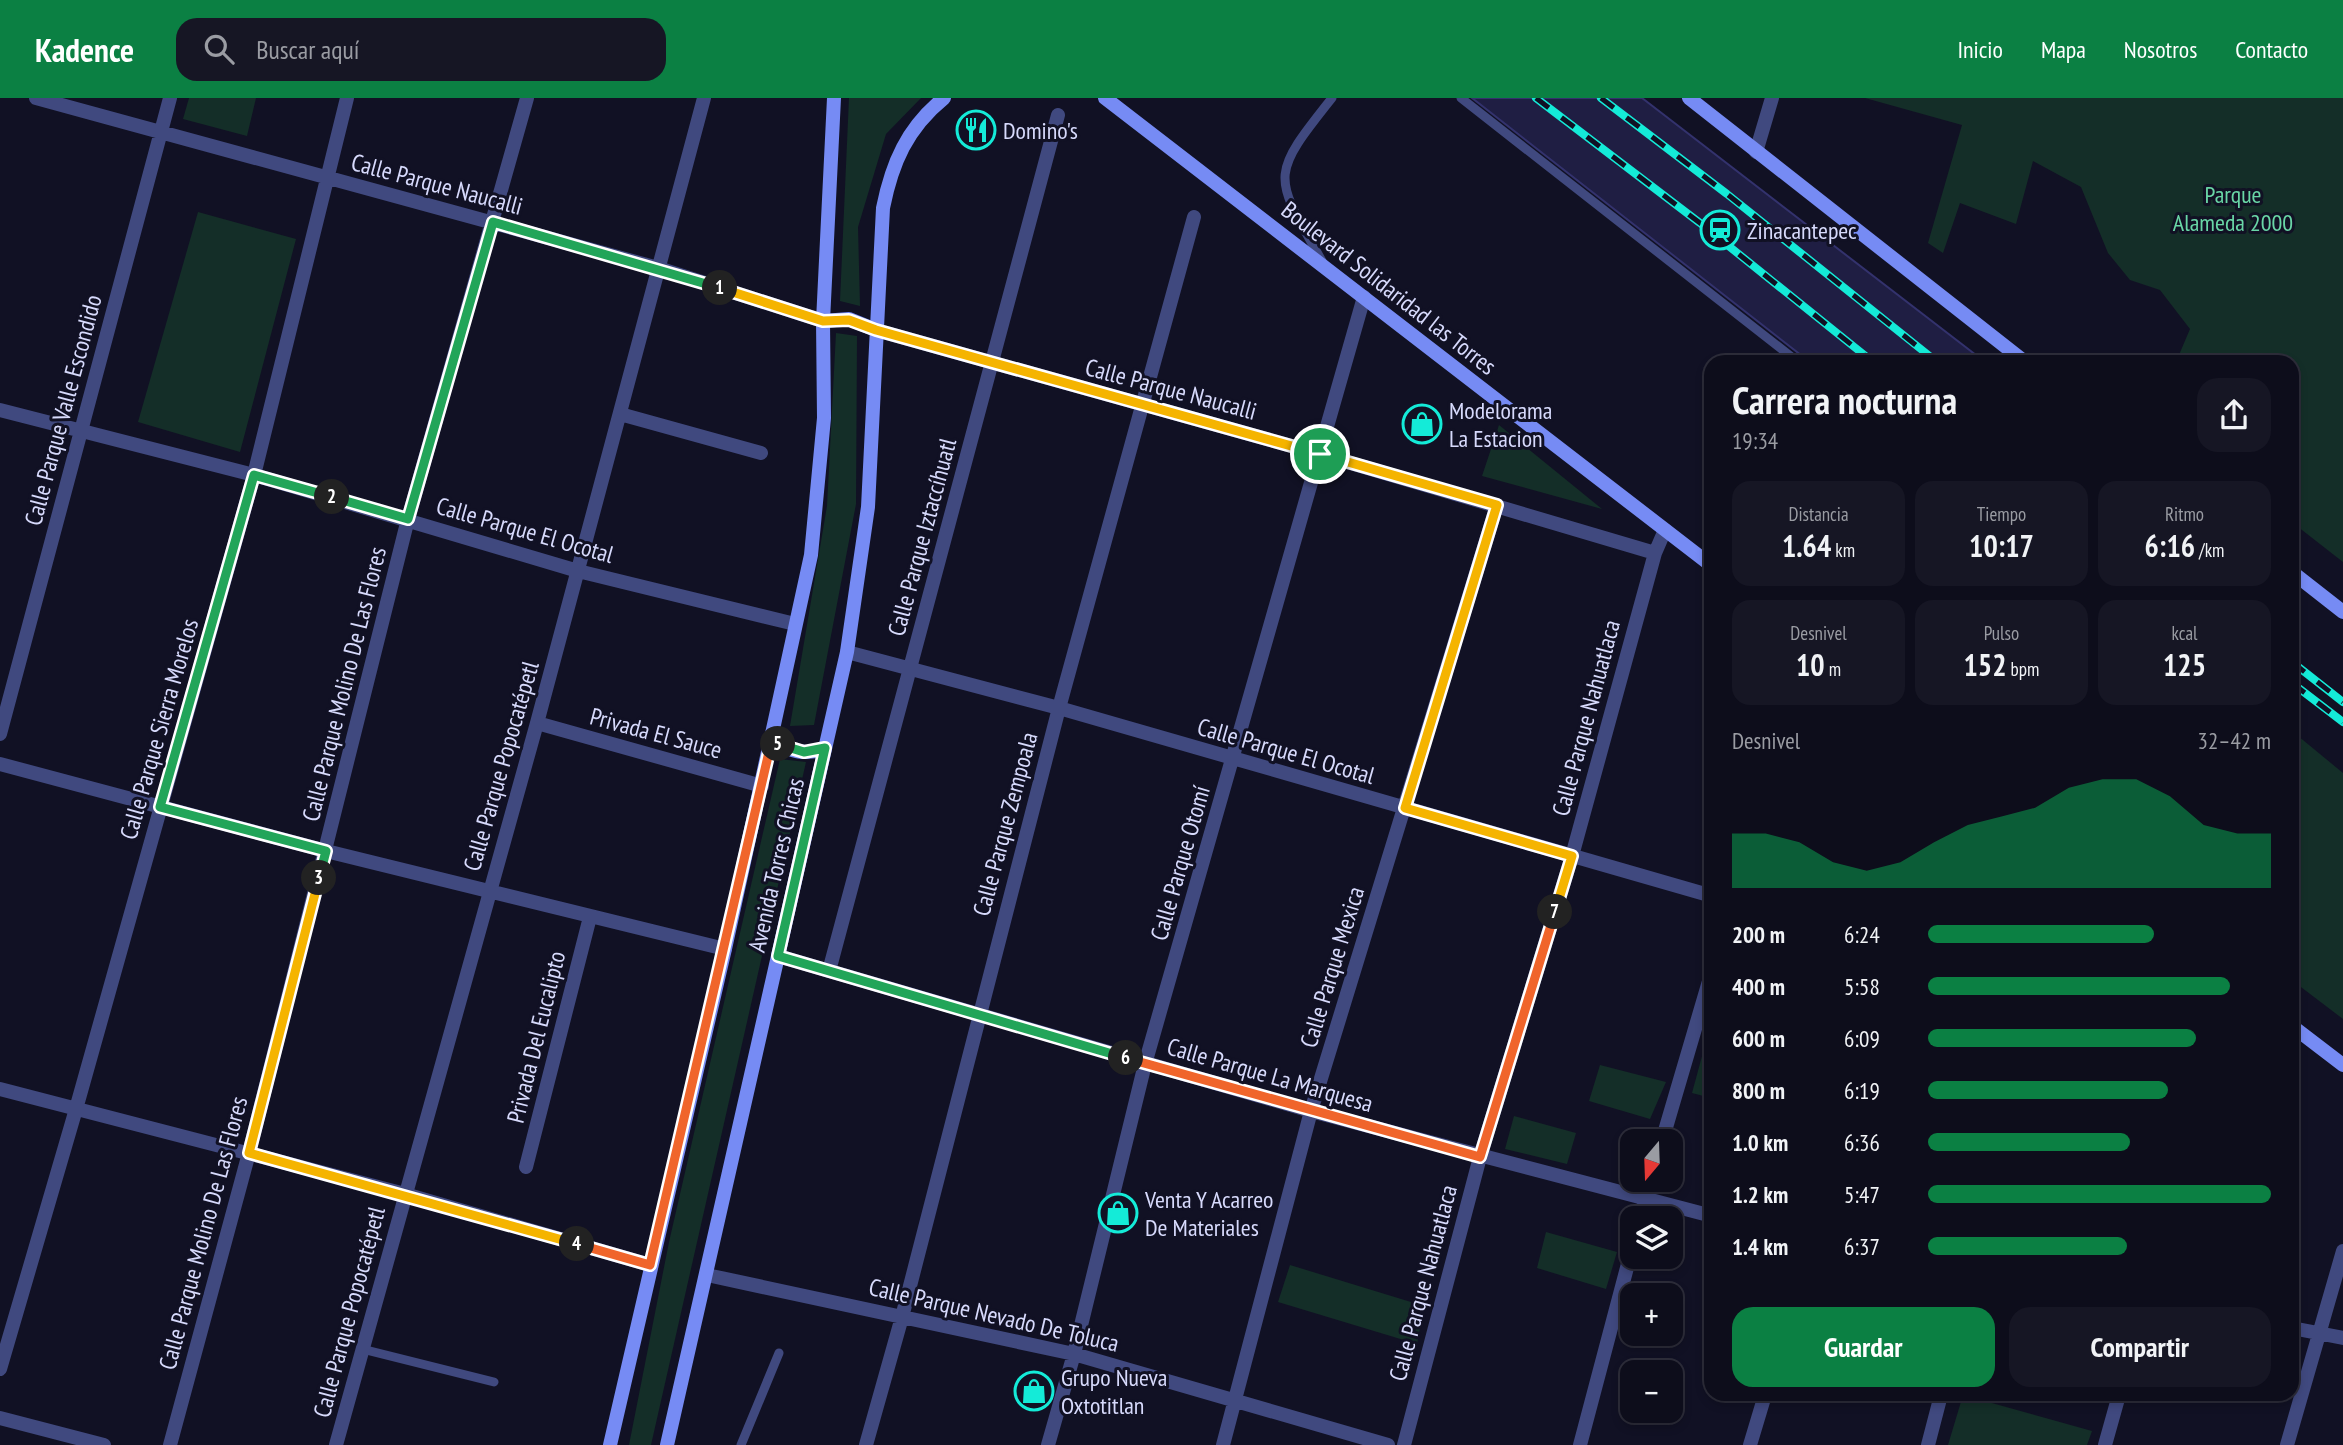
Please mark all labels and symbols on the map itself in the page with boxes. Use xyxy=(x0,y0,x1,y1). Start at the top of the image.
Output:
restaurant icon: Domino's xyxy=(955,109,997,151)
place label: Domino's xyxy=(1003,115,1078,146)
street label: Calle Parque Naucalli xyxy=(348,146,526,222)
park label: Parque Alameda 2000 xyxy=(2173,179,2293,238)
street label: Boulevard Solidaridad las Torres xyxy=(1275,194,1503,382)
station icon: Zinacantepec xyxy=(1699,209,1741,251)
place label: Zinacantepec xyxy=(1747,215,1857,246)
pin: 1 xyxy=(702,270,738,306)
street label: Calle Parque Valle Escondido xyxy=(17,291,109,529)
street label: Calle Parque Naucalli xyxy=(1082,351,1260,427)
place label: Modelorama La Estacion xyxy=(1449,395,1552,454)
shop icon: Modelorama La Estacion xyxy=(1401,403,1443,445)
pin xyxy=(1290,424,1350,484)
street label: Calle Parque Iztaccíhuatl xyxy=(881,434,963,639)
pin: 2 xyxy=(314,480,350,514)
street label: Calle Parque El Ocotal xyxy=(433,490,618,570)
street label: Calle Parque Molino De Las Flores xyxy=(295,544,393,824)
street label: Calle Parque Sierra Morelos xyxy=(113,615,205,843)
street label: Calle Parque Nahuatlaca xyxy=(1545,617,1627,819)
street label: Calle Parque Popocatépetl xyxy=(456,657,546,875)
street label: Privada El Sauce xyxy=(587,701,725,765)
street label: Calle Parque El Ocotal xyxy=(1194,711,1379,791)
pin: 5 xyxy=(760,726,796,762)
street label: Calle Parque Zempoala xyxy=(966,729,1044,919)
street label: Avenida Torres Chicas xyxy=(741,775,811,955)
street label: Calle Parque Otomí xyxy=(1143,782,1217,944)
pin: 3 xyxy=(302,860,336,896)
street label: Calle Parque Mexica xyxy=(1293,883,1371,1051)
pin: 7 xyxy=(1538,894,1572,930)
street label: Privada Del Eucalipto xyxy=(500,948,572,1126)
street label: Calle Parque La Marquesa xyxy=(1163,1031,1377,1119)
pin: 6 xyxy=(1108,1040,1144,1076)
street label: Calle Parque Molino De Las Flores xyxy=(152,1093,254,1373)
north arrow xyxy=(1620,1129,1684,1192)
street label: Calle Parque Nahuatlaca xyxy=(1382,1182,1464,1384)
place label: Venta Y Acarreo De Materiales xyxy=(1144,1184,1273,1243)
shop icon: Venta Y Acarreo De Materiales xyxy=(1097,1192,1139,1234)
street label: Calle Parque Popocatépetl xyxy=(306,1203,392,1421)
pin: 4 xyxy=(560,1226,594,1262)
street label: Calle Parque Nevado De Toluca xyxy=(866,1271,1122,1359)
place label: Grupo Nueva Oxtotitlan xyxy=(1061,1362,1167,1421)
shop icon: Grupo Nueva Oxtotitlan xyxy=(1013,1370,1055,1412)

